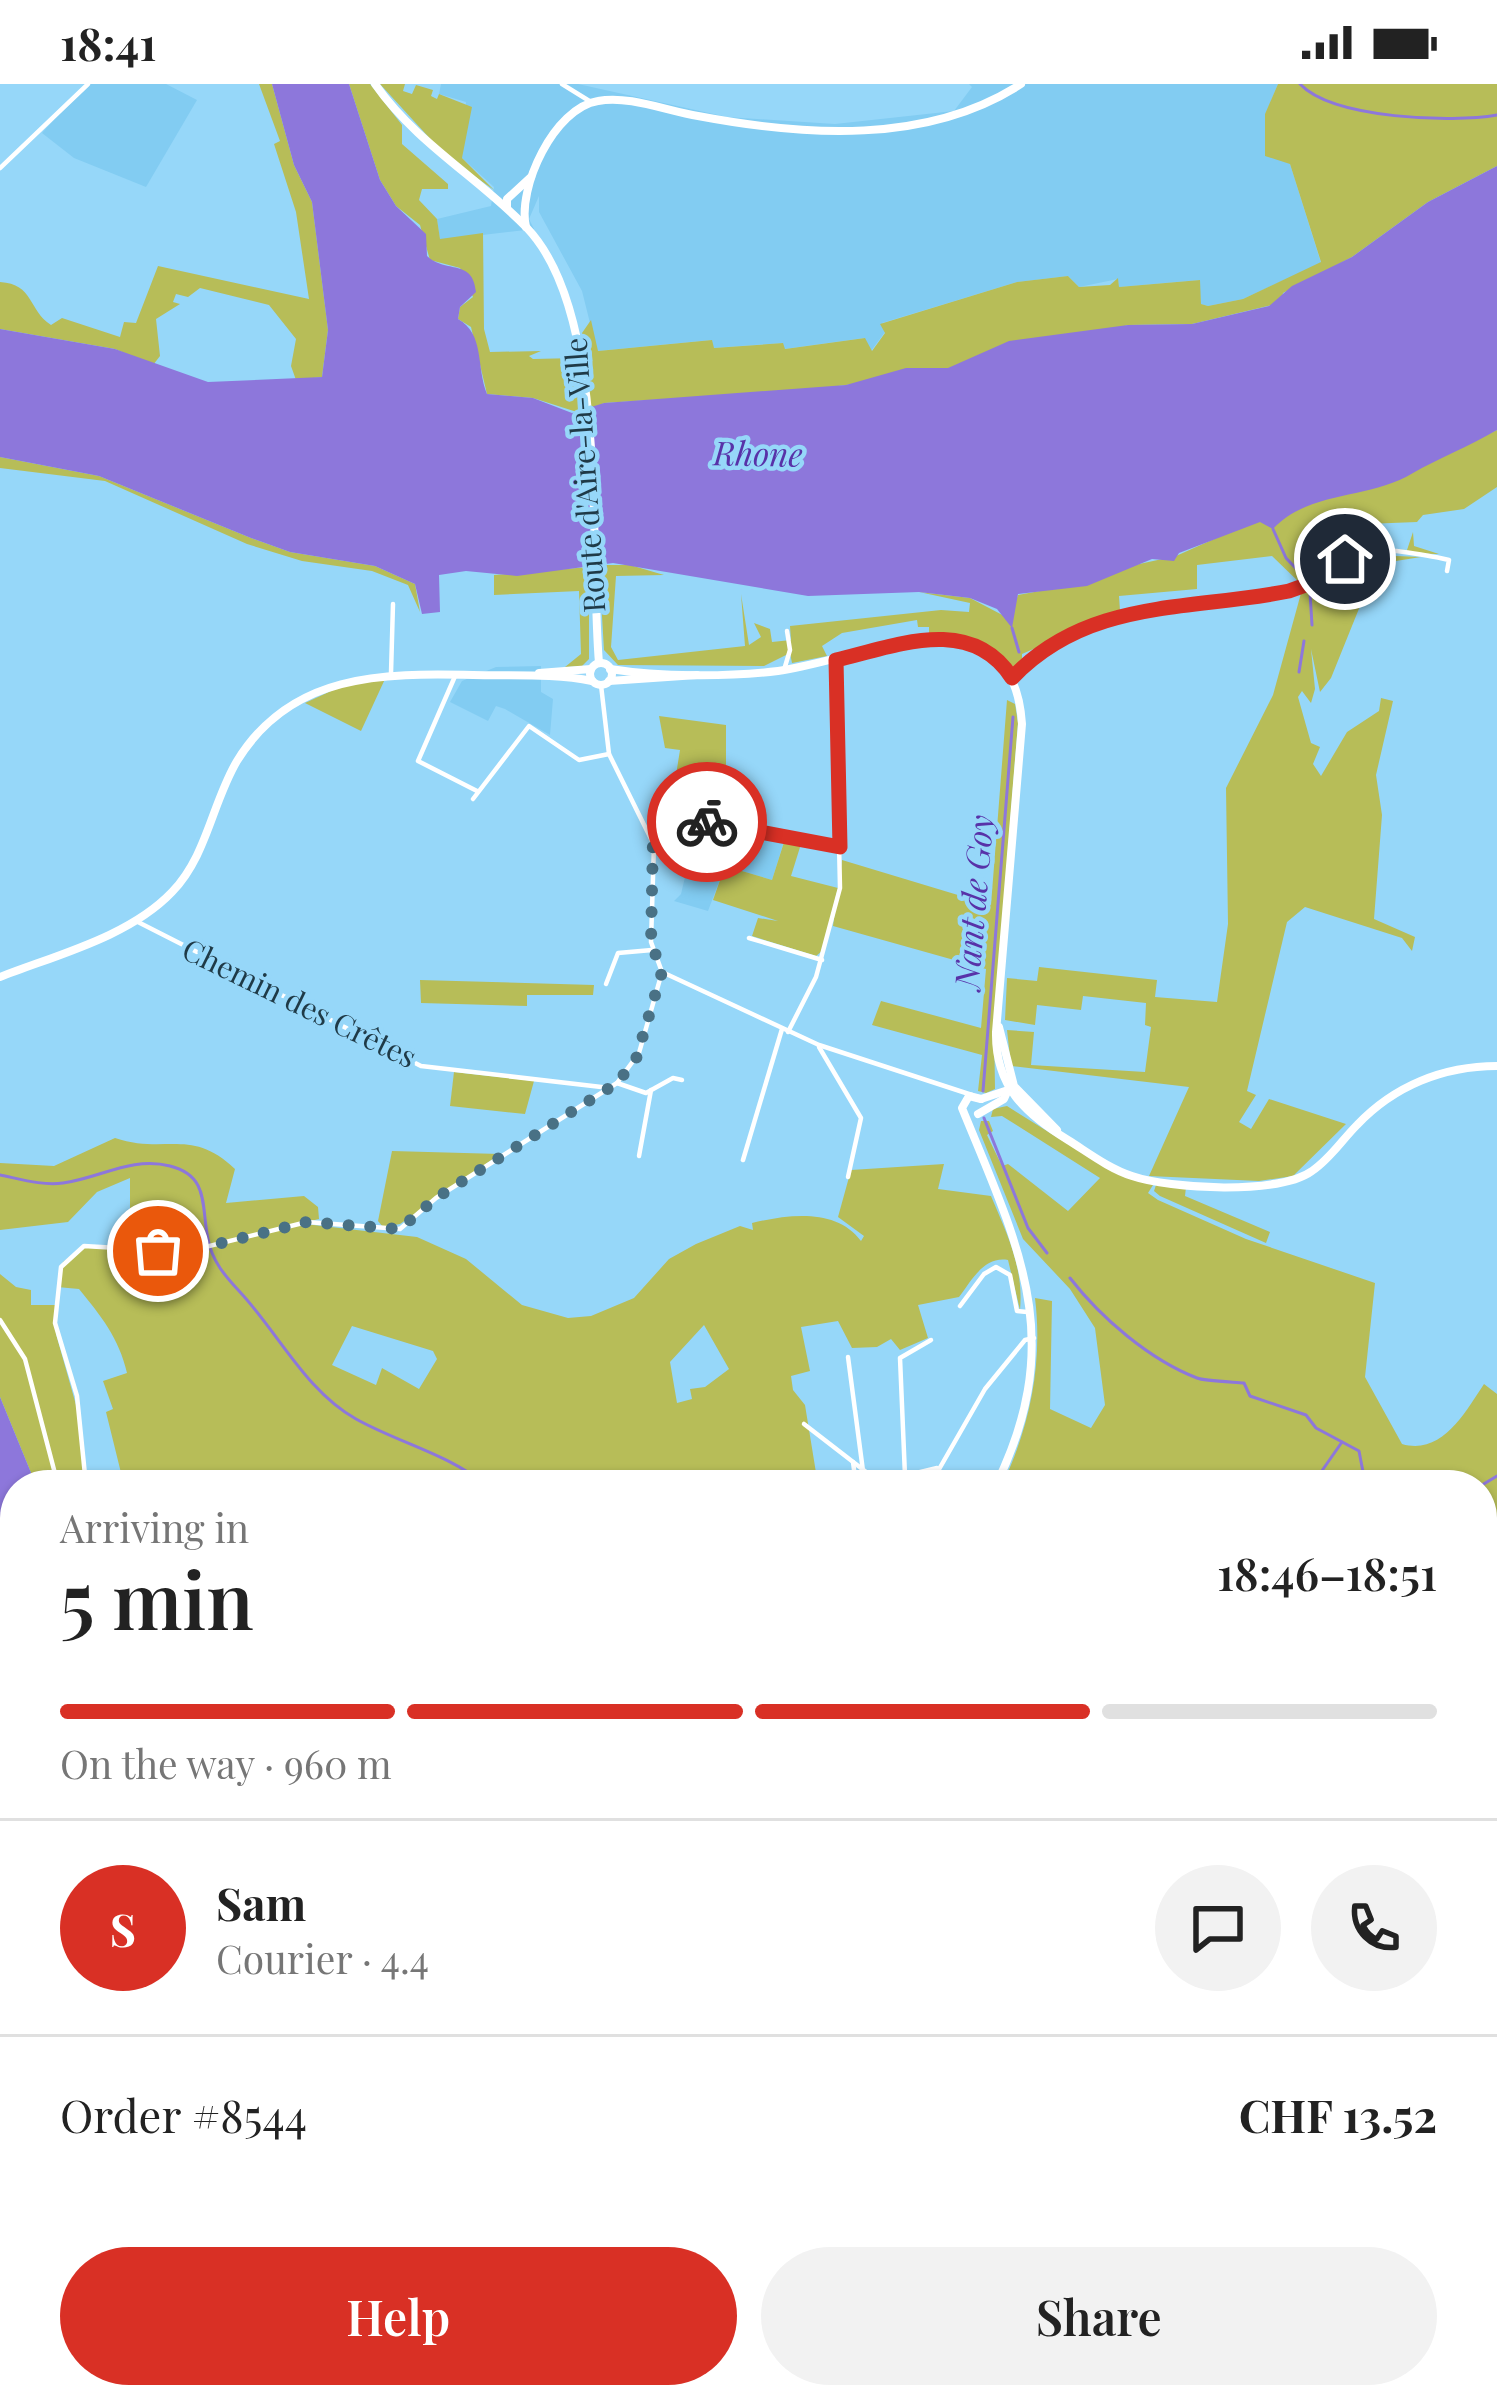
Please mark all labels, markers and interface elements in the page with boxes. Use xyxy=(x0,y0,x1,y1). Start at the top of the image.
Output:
text: 18:41 xyxy=(60,12,157,72)
street label: Route d'Aire-la-Ville xyxy=(554,336,614,614)
water label: Rhone xyxy=(711,429,803,475)
pin xyxy=(1294,508,1396,610)
icon: home xyxy=(1312,526,1378,592)
courier xyxy=(647,762,767,882)
icon: bike xyxy=(674,789,740,855)
water label: Nant de Goy xyxy=(942,813,1002,994)
street label: Chemin des Crêtes xyxy=(176,928,423,1076)
pin xyxy=(107,1200,209,1302)
icon: bag xyxy=(125,1218,191,1284)
text: Arriving in xyxy=(60,1501,249,1553)
text: 18:46–18:51 xyxy=(1217,1542,1437,1602)
text: 5 min xyxy=(60,1546,254,1650)
text: On the way · 960 m xyxy=(60,1737,392,1789)
button: chat xyxy=(1155,1865,1281,1991)
button: phone xyxy=(1311,1865,1437,1991)
text: Sam xyxy=(216,1872,306,1932)
text: S xyxy=(110,1898,136,1958)
text: Courier · 4.4 xyxy=(216,1932,429,1984)
text: Order #8544 xyxy=(60,2084,307,2144)
text: CHF 13.52 xyxy=(1239,2084,1437,2144)
button: Help xyxy=(60,2247,737,2385)
button: Share xyxy=(761,2247,1437,2385)

